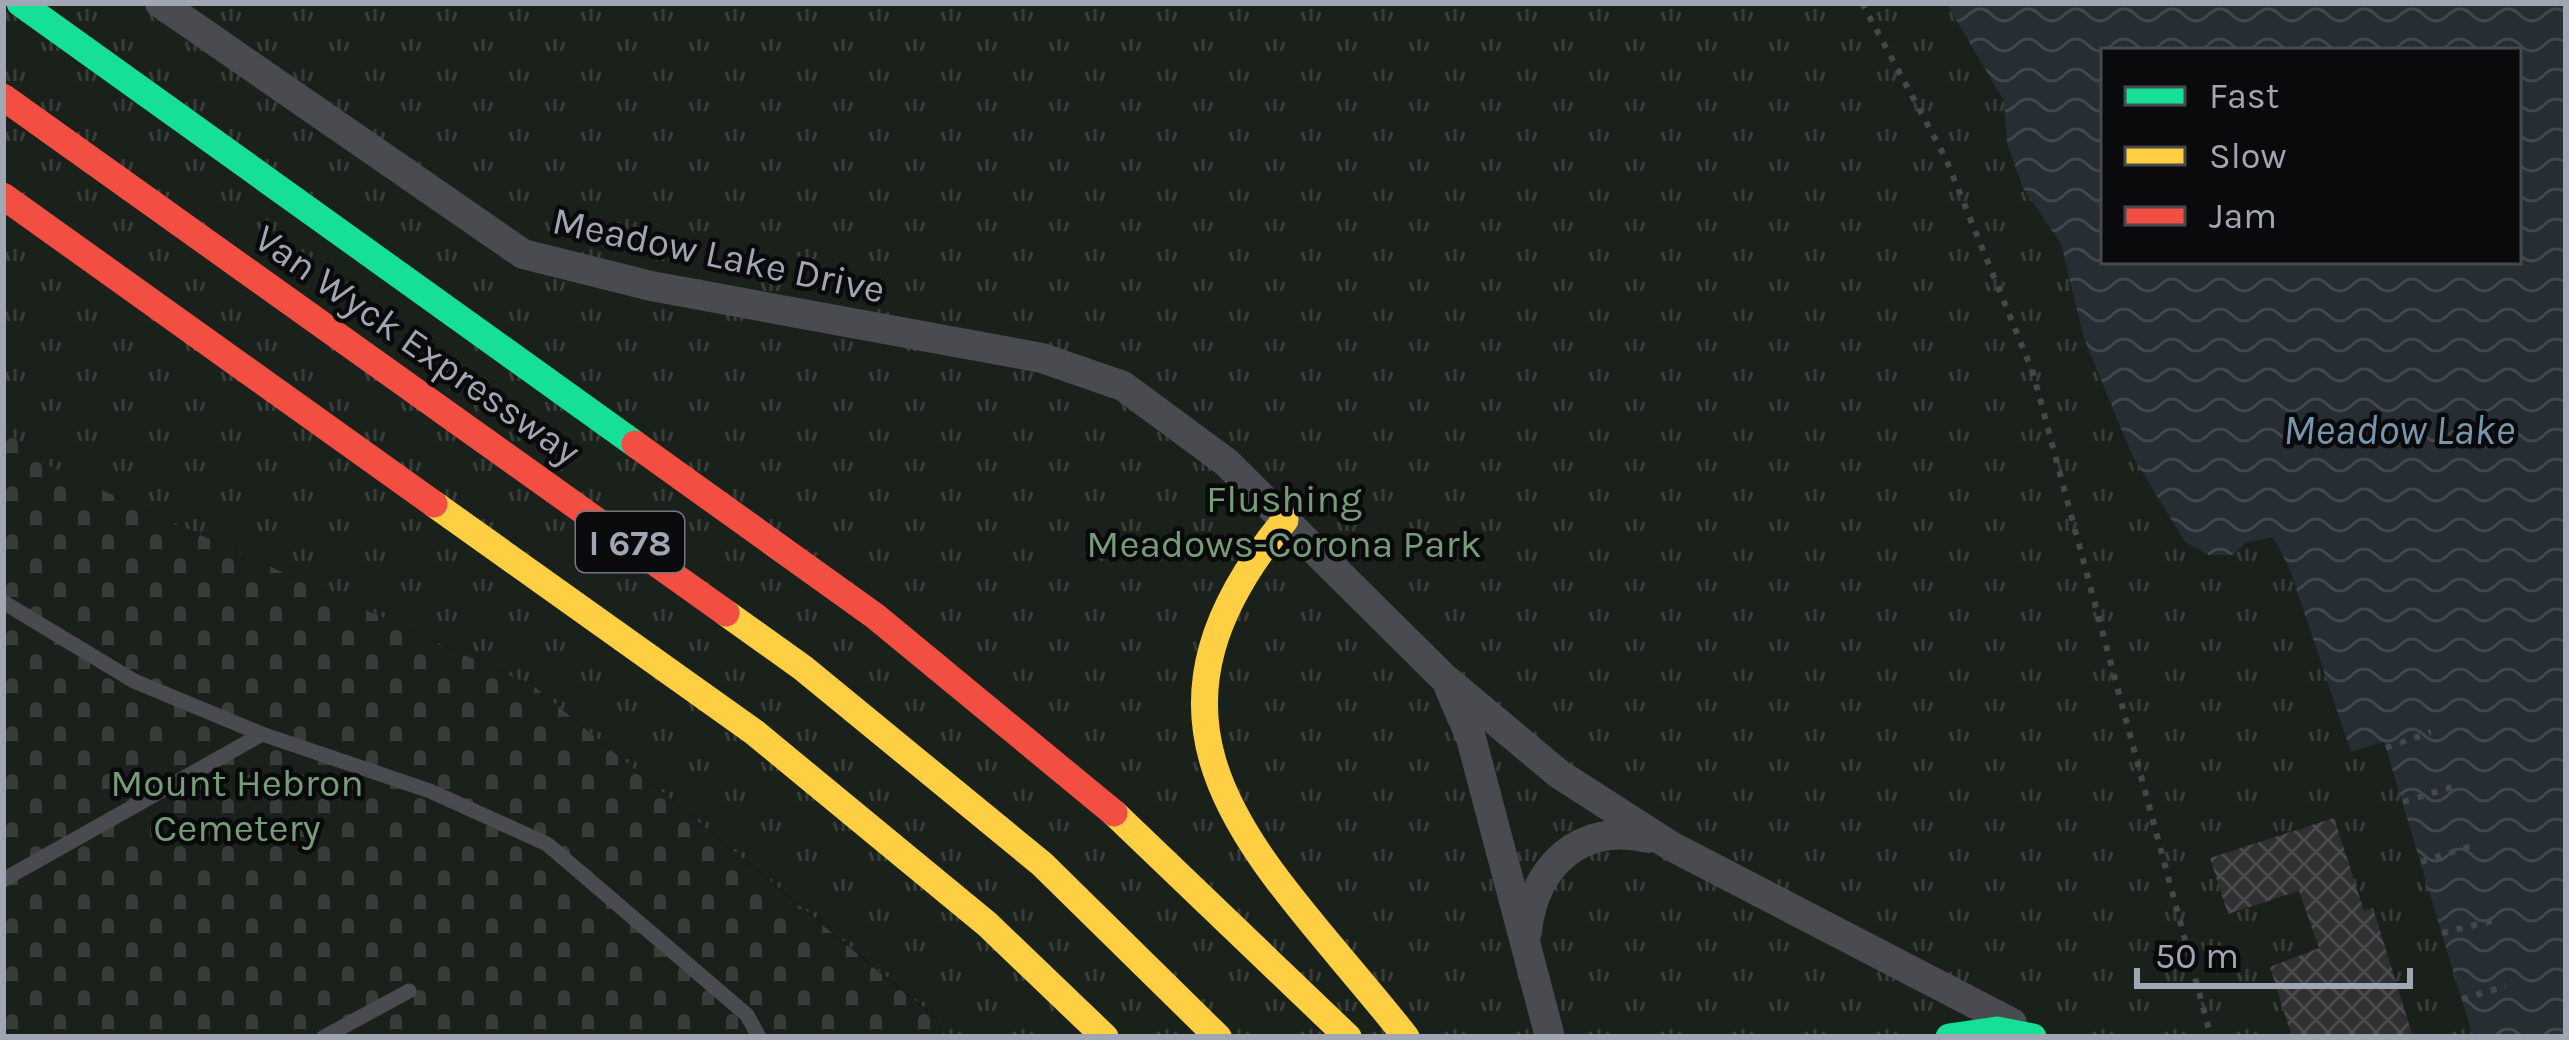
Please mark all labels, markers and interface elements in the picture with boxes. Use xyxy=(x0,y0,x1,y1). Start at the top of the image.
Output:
legend xyxy=(2101,48,2521,264)
text: Fast xyxy=(2209,75,2279,117)
text: Slow xyxy=(2209,135,2287,177)
text: Jam xyxy=(2209,195,2277,237)
street label: Meadow Lake Drive xyxy=(548,197,889,313)
street label: Van Wyck Expressway xyxy=(246,215,589,475)
water label: Meadow Lake xyxy=(2283,405,2515,455)
park label: Flushing Meadows-Corona Park xyxy=(1086,476,1482,567)
road number: I 678 xyxy=(576,512,684,572)
park label: Mount Hebron Cemetery xyxy=(110,760,364,851)
scale bar xyxy=(2137,914,2410,988)
text: 50 m xyxy=(2155,935,2239,977)

